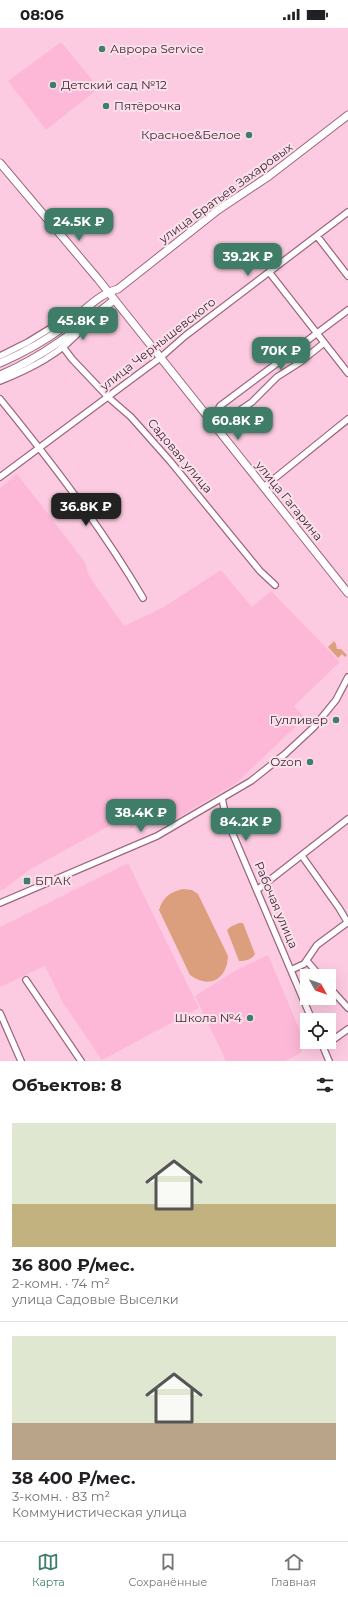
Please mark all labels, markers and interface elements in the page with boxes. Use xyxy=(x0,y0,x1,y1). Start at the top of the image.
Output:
text: 08:06 xyxy=(20,5,64,24)
place label: Аврора Service xyxy=(110,41,204,56)
marker: Аврора Service xyxy=(97,44,107,54)
place label: Детский сад №12 xyxy=(61,77,167,92)
marker: Детский сад №12 xyxy=(48,80,58,90)
place label: Пятёрочка xyxy=(114,98,181,113)
marker: Пятёрочка xyxy=(101,101,111,111)
place label: Красное&Белое xyxy=(141,127,241,142)
marker: Красное&Белое xyxy=(244,130,254,140)
street label: улица Братьев Захаровых xyxy=(155,139,296,247)
pin: 24.5K ₽ xyxy=(42,208,116,242)
text: 24.5K ₽ xyxy=(53,213,105,229)
pin: 39.2K ₽ xyxy=(211,243,285,277)
text: 39.2K ₽ xyxy=(223,248,273,264)
street label: улица Чернышевского xyxy=(96,294,219,394)
pin: 45.8K ₽ xyxy=(46,307,120,341)
text: 45.8K ₽ xyxy=(57,312,109,328)
pin: 70K ₽ xyxy=(253,337,309,371)
text: 70K ₽ xyxy=(261,342,301,358)
pin: 60.8K ₽ xyxy=(201,407,275,441)
text: 60.8K ₽ xyxy=(212,412,264,428)
street label: Садовая улица xyxy=(145,415,216,496)
street label: улица Гагарина xyxy=(252,457,326,544)
pin: 36.8K ₽ xyxy=(49,493,123,527)
text: 36.8K ₽ xyxy=(60,498,112,514)
place label: Гулливер xyxy=(270,712,328,727)
marker: Гулливер xyxy=(331,715,341,725)
place label: Ozon xyxy=(270,754,302,769)
marker: Ozon xyxy=(305,757,315,767)
pin: 38.4K ₽ xyxy=(104,799,178,833)
text: 38.4K ₽ xyxy=(115,804,167,820)
pin: 84.2K ₽ xyxy=(209,808,283,842)
text: 84.2K ₽ xyxy=(220,813,272,829)
street label: Рабочая улица xyxy=(251,859,302,951)
place label: БПАК xyxy=(35,873,72,888)
marker: БПАК xyxy=(22,876,32,886)
north arrow xyxy=(300,969,336,1005)
map controls xyxy=(300,969,336,1049)
place label: Школа №4 xyxy=(175,1010,242,1025)
marker: Школа №4 xyxy=(245,1013,255,1023)
button: locate xyxy=(300,1013,336,1049)
icon: filters xyxy=(314,1074,336,1096)
text: Объектов: 8 xyxy=(12,1075,122,1095)
icon: home xyxy=(138,1149,210,1221)
text: 36 800 ₽/мес. xyxy=(12,1255,135,1275)
text: 2-комн. · 74 m² xyxy=(12,1275,110,1291)
text: улица Садовые Выселки xyxy=(12,1291,179,1307)
icon: home xyxy=(138,1362,210,1434)
text: 38 400 ₽/мес. xyxy=(12,1468,135,1488)
text: 3-комн. · 83 m² xyxy=(12,1488,110,1504)
text: Коммунистическая улица xyxy=(12,1504,187,1520)
tab: Карта xyxy=(32,1551,65,1589)
tab: Сохранённые xyxy=(129,1551,207,1589)
tab: Главная xyxy=(271,1551,316,1589)

